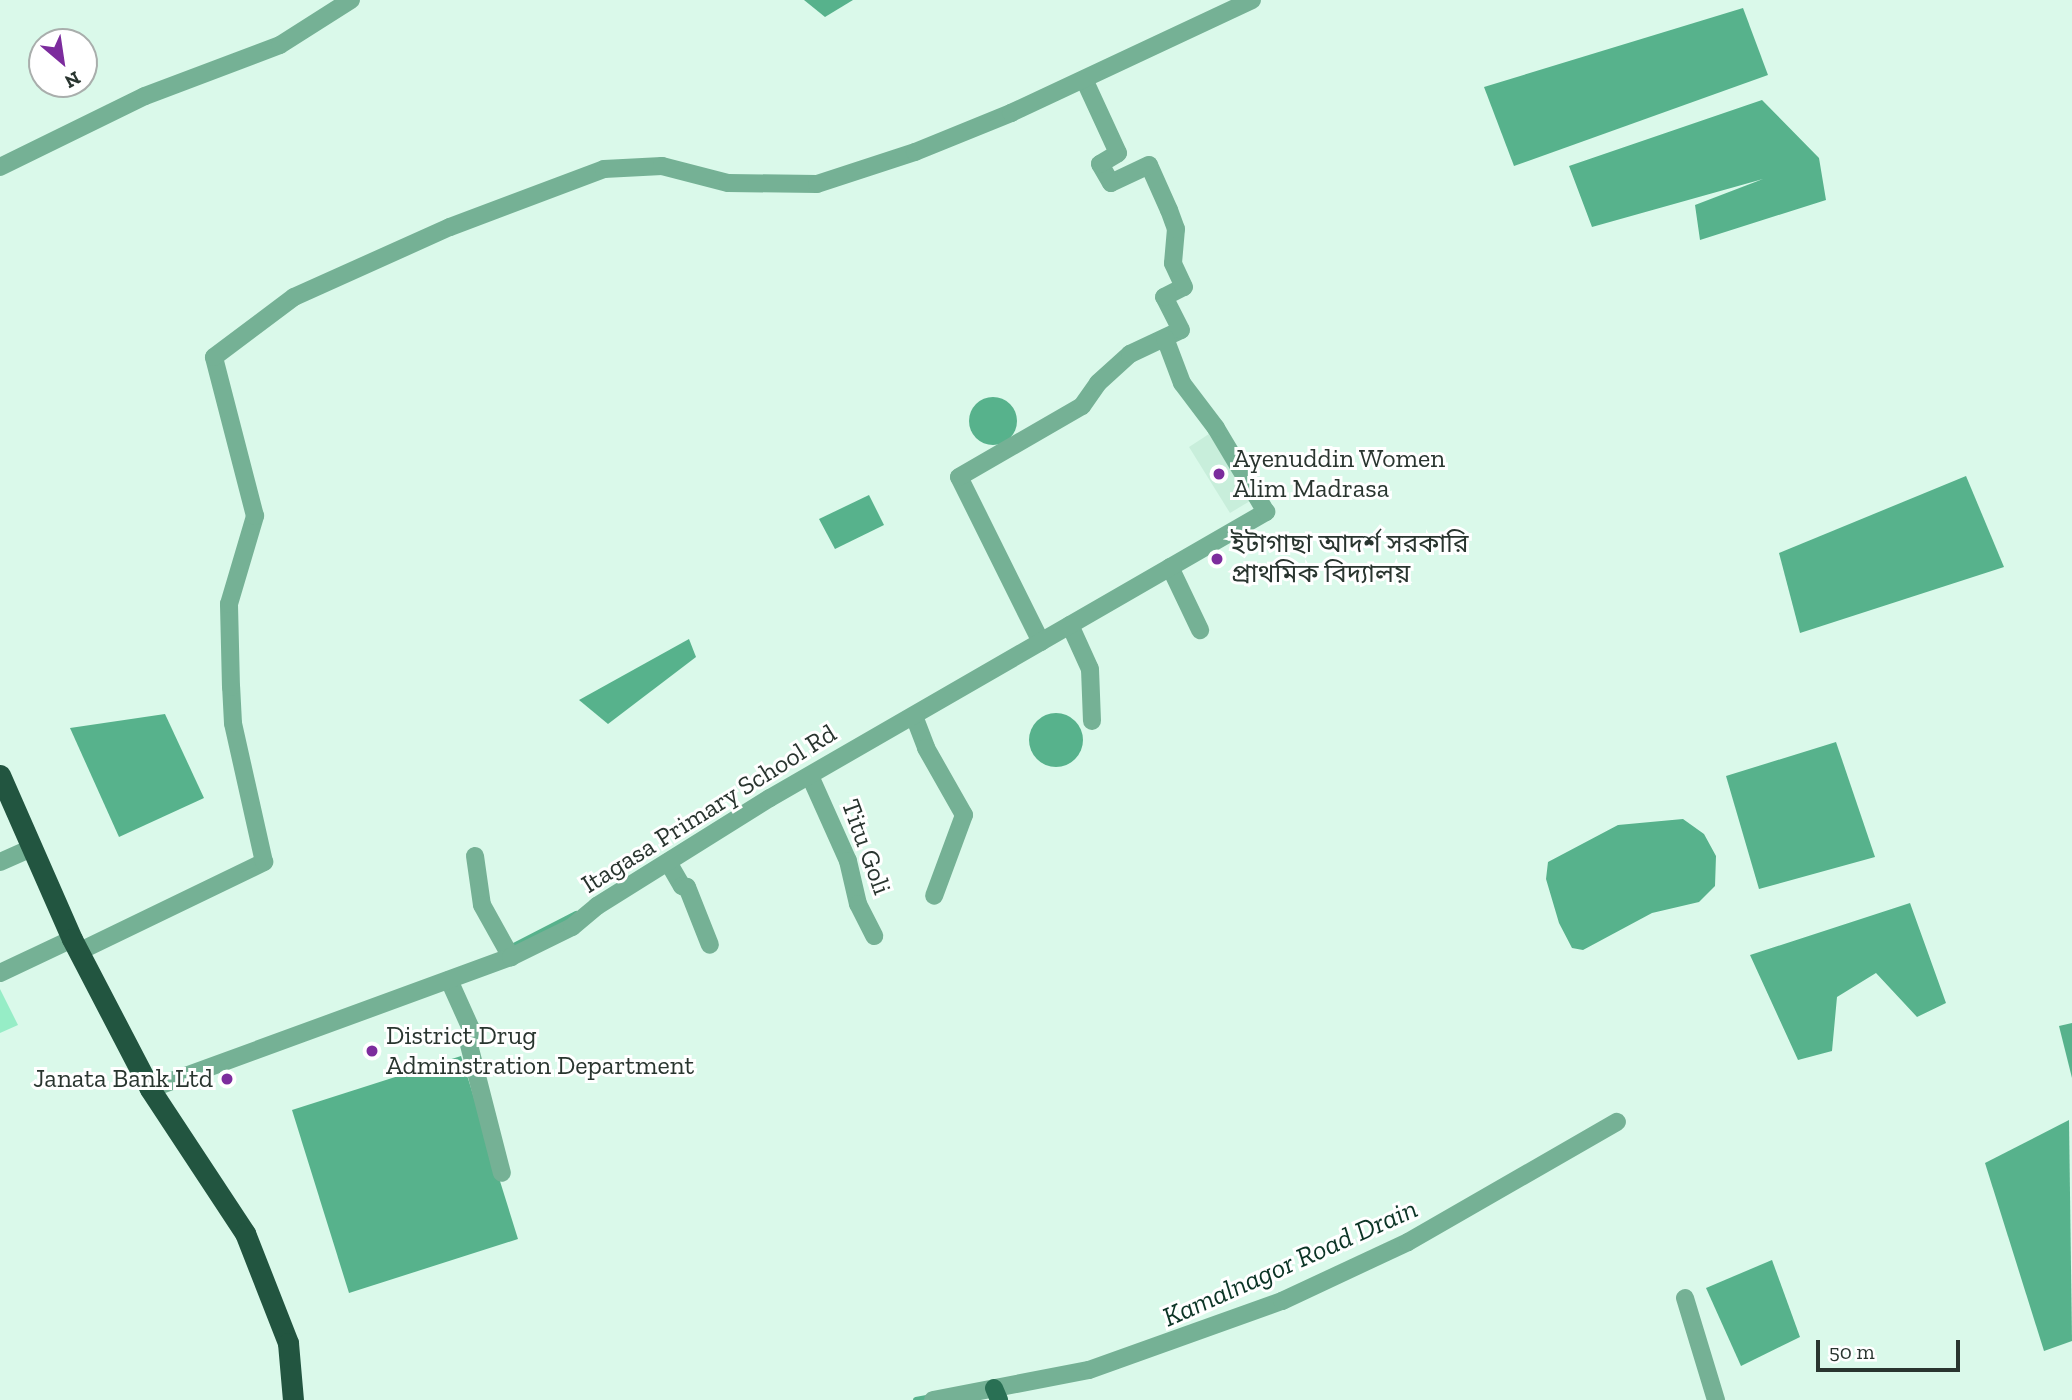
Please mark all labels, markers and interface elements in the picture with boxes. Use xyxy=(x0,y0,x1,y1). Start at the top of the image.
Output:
north arrow xyxy=(28,28,98,98)
text: N xyxy=(61,66,84,94)
place label: Ayenuddin Women Alim Madrasa xyxy=(1233,443,1446,504)
marker: Ayenuddin Women Alim Madrasa xyxy=(1211,466,1227,482)
place label: ইটাগাছা আদর্শ সরকারি প্রাথমিক বিদ্যালয় xyxy=(1231,528,1469,590)
marker: ইটাগাছা আদর্শ সরকারি প্রাথমিক বিদ্যালয় xyxy=(1209,551,1225,567)
street label: Itagasa Primary School Rd xyxy=(576,718,842,900)
street label: Titu Goli xyxy=(834,795,898,899)
place label: District Drug Adminstration Department xyxy=(386,1020,694,1082)
marker: District Drug Adminstration Department xyxy=(364,1043,380,1059)
place label: Janata Bank Ltd xyxy=(33,1063,213,1095)
marker: Janata Bank Ltd xyxy=(219,1071,235,1087)
water label: Kamalnagor Road Drain xyxy=(1157,1192,1423,1334)
scale bar xyxy=(1820,1326,1964,1370)
text: 50 m xyxy=(1829,1339,1875,1364)

